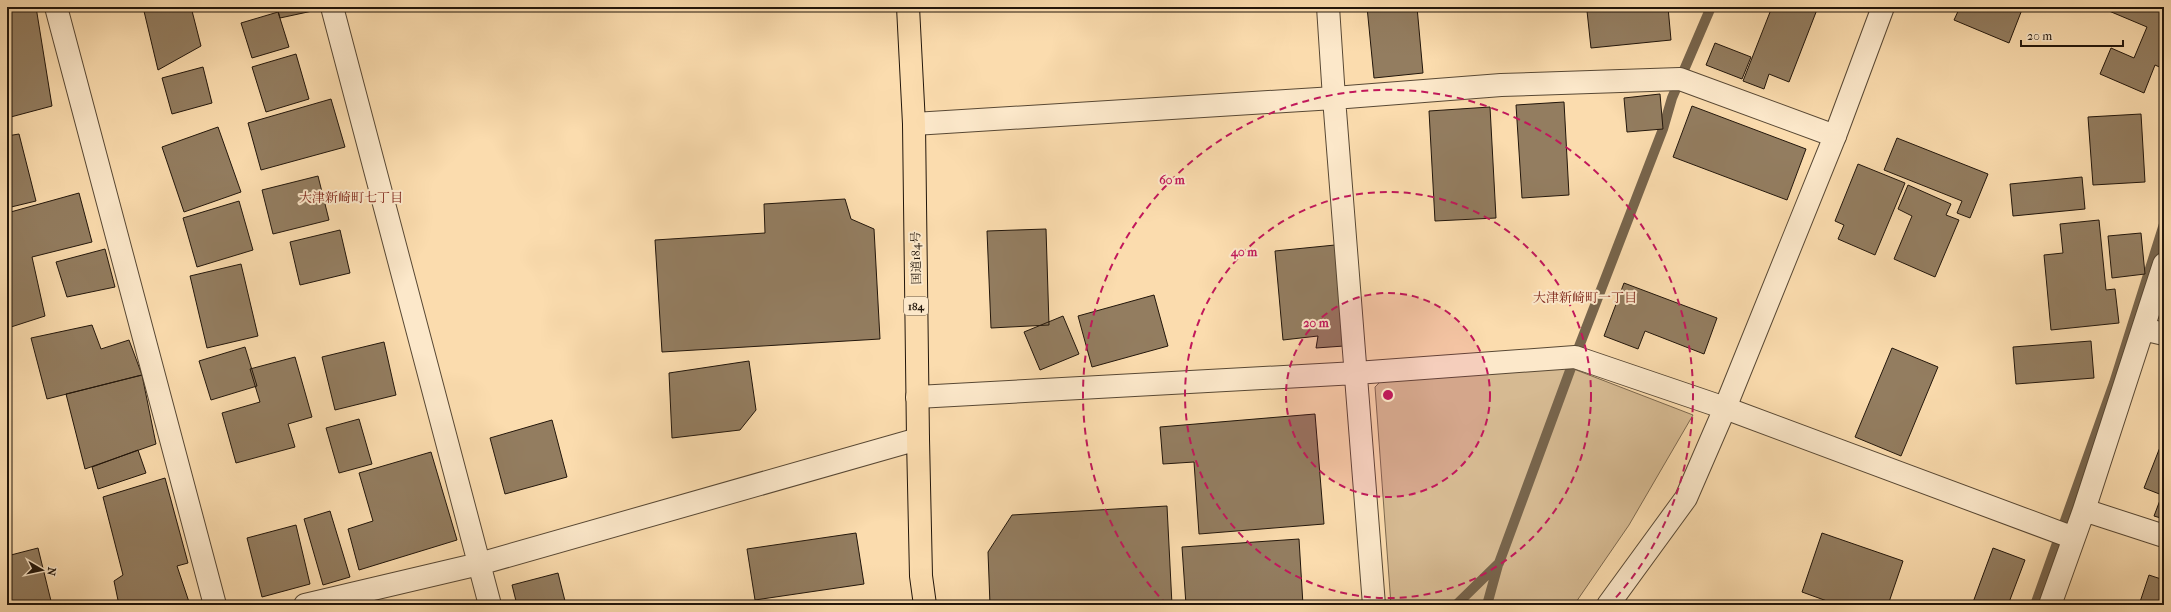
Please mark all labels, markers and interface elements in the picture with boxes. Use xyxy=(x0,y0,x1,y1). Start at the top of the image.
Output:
scale bar xyxy=(2021,22,2123,48)
text: 20 m xyxy=(2027,29,2052,43)
text: 60 m xyxy=(1159,173,1186,187)
district label: 大津新崎町七丁目 xyxy=(299,190,403,205)
street label: 国道184号 xyxy=(909,231,923,285)
text: 40 m xyxy=(1230,245,1258,260)
district label: 大津新崎町一丁目 xyxy=(1533,290,1637,305)
road number: 184 xyxy=(904,297,928,315)
text: 20 m xyxy=(1303,316,1330,330)
centre of rings xyxy=(1381,388,1395,402)
north arrow xyxy=(22,550,62,590)
text: N xyxy=(44,566,58,577)

